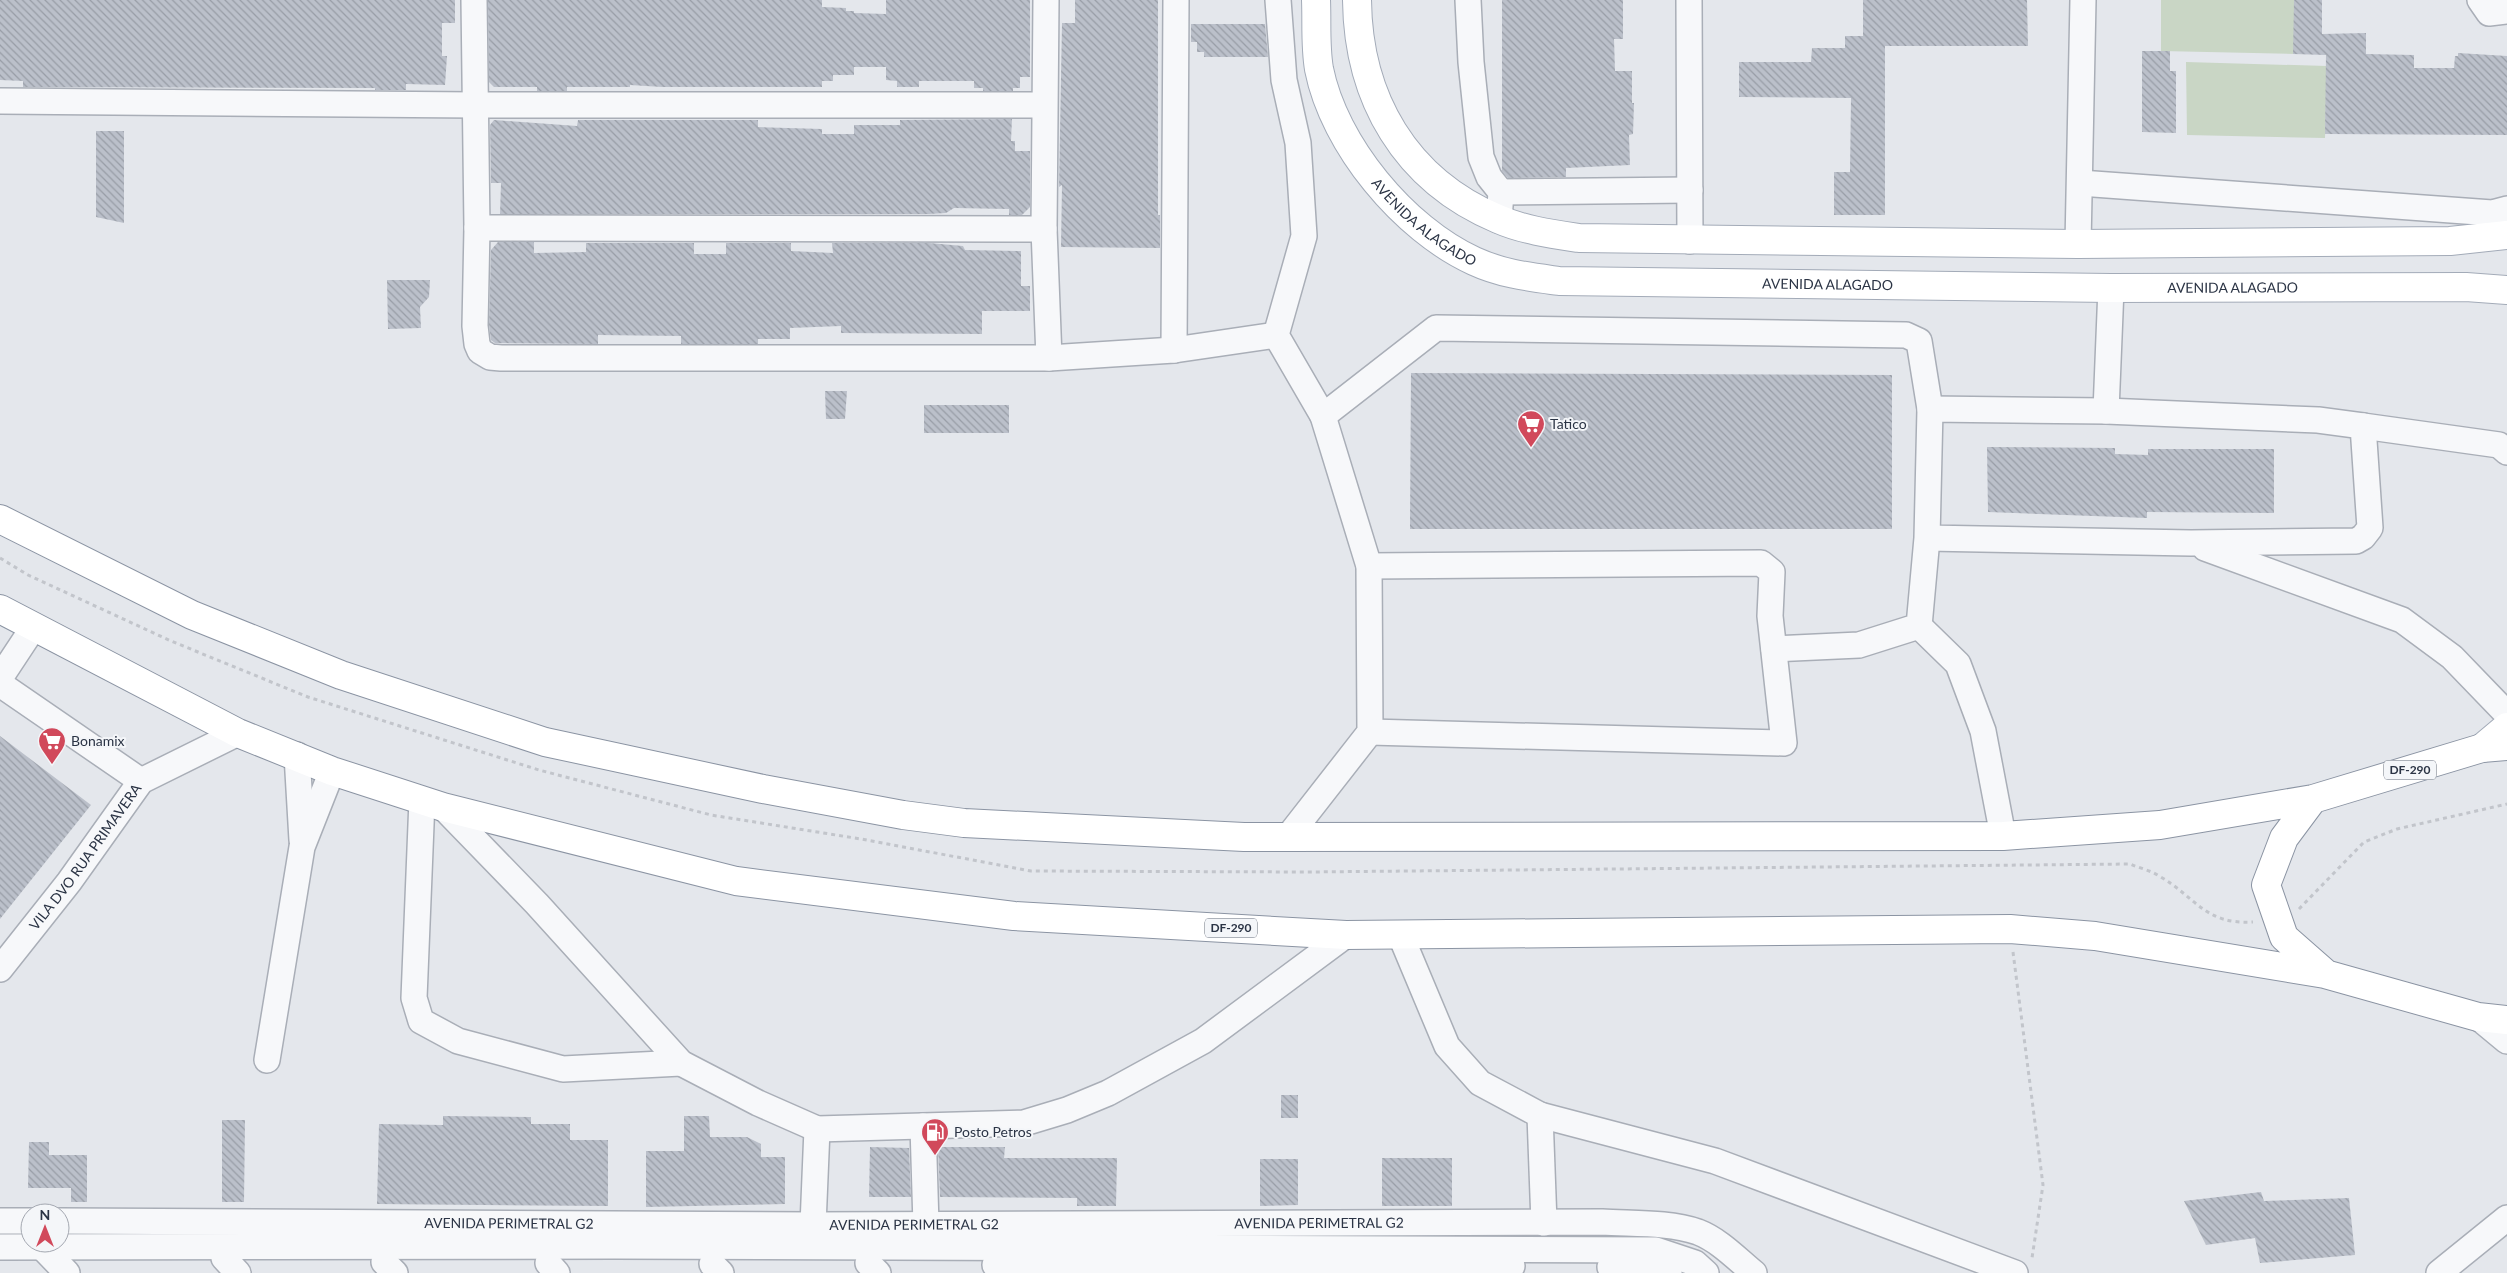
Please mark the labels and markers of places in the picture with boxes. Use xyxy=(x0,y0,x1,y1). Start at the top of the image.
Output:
supermarket icon: Tatico xyxy=(1516,409,1546,448)
place label: Tatico xyxy=(1550,415,1587,432)
supermarket icon: Bonamix xyxy=(37,726,67,765)
place label: Bonamix xyxy=(71,732,125,749)
fuel station icon: Posto Petros xyxy=(920,1117,950,1156)
place label: Posto Petros xyxy=(954,1123,1032,1140)

